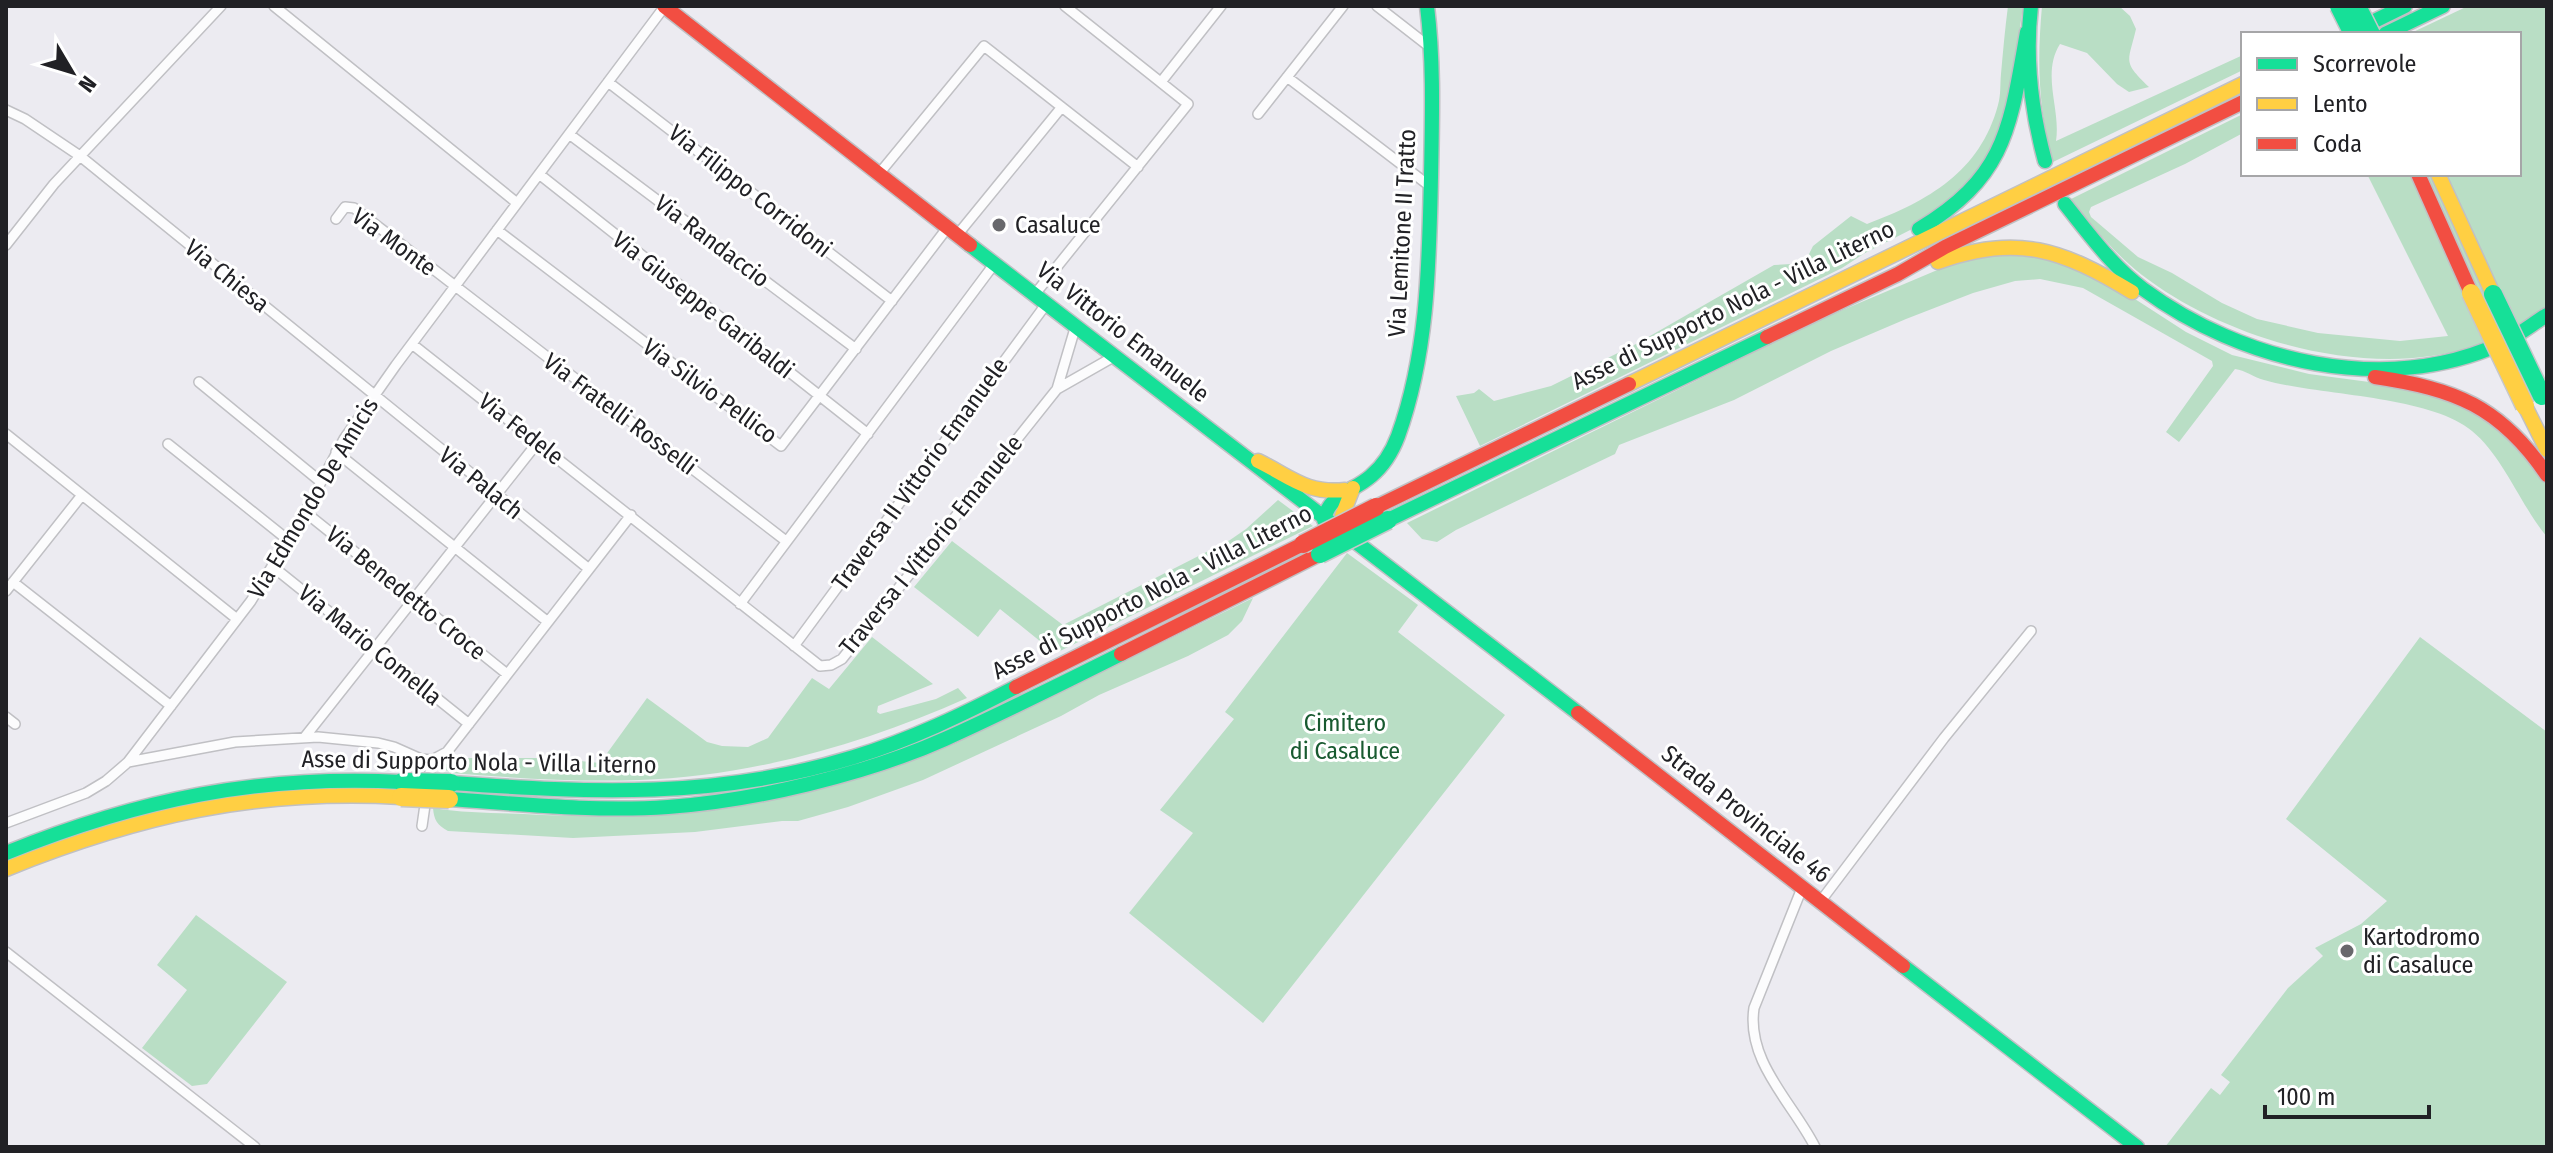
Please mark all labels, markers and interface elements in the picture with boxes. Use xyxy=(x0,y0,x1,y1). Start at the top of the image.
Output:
north arrow xyxy=(32,32,112,112)
legend xyxy=(2241,32,2521,176)
text: Scorrevole xyxy=(2313,50,2416,78)
text: N xyxy=(73,70,102,98)
text: Lento xyxy=(2313,90,2368,118)
street label: Via Filippo Corridoni xyxy=(663,119,837,263)
street label: Via Lemitone II Tratto xyxy=(1383,128,1421,338)
text: Coda xyxy=(2313,130,2362,158)
street label: Via Randaccio xyxy=(649,189,775,293)
street label: Via Monte xyxy=(346,202,442,282)
place label: Casaluce xyxy=(1015,211,1101,239)
street label: Asse di Supporto Nola - Villa Literno xyxy=(1567,215,1899,395)
marker: Casaluce xyxy=(990,216,1008,234)
street label: Via Giuseppe Garibaldi xyxy=(607,226,799,384)
street label: Via Chiesa xyxy=(179,234,275,318)
street label: Via Vittorio Emanuele xyxy=(1031,256,1215,408)
street label: Via Silvio Pellico xyxy=(637,333,783,449)
street label: Via Fratelli Rosselli xyxy=(538,347,702,481)
street label: Traversa II Vittorio Emanuele xyxy=(826,352,1014,596)
street label: Via Fedele xyxy=(473,387,569,471)
street label: Via Edmondo De Amicis xyxy=(242,393,384,603)
street label: Traversa I Vittorio Emanuele xyxy=(834,429,1028,661)
street label: Via Palach xyxy=(434,441,528,525)
street label: Asse di Supporto Nola - Villa Literno xyxy=(988,499,1316,685)
street label: Via Benedetto Croce xyxy=(321,520,491,666)
street label: Via Mario Comella xyxy=(293,579,447,711)
park label: Cimitero di Casaluce xyxy=(1290,709,1400,765)
street label: Strada Provinciale 46 xyxy=(1656,740,1836,888)
street label: Asse di Supporto Nola - Villa Literno xyxy=(301,745,657,779)
place label: Kartodromo di Casaluce xyxy=(2363,923,2480,979)
marker: Kartodromo di Casaluce xyxy=(2338,942,2356,960)
scale bar xyxy=(2265,1069,2429,1119)
text: 100 m xyxy=(2277,1083,2335,1111)

